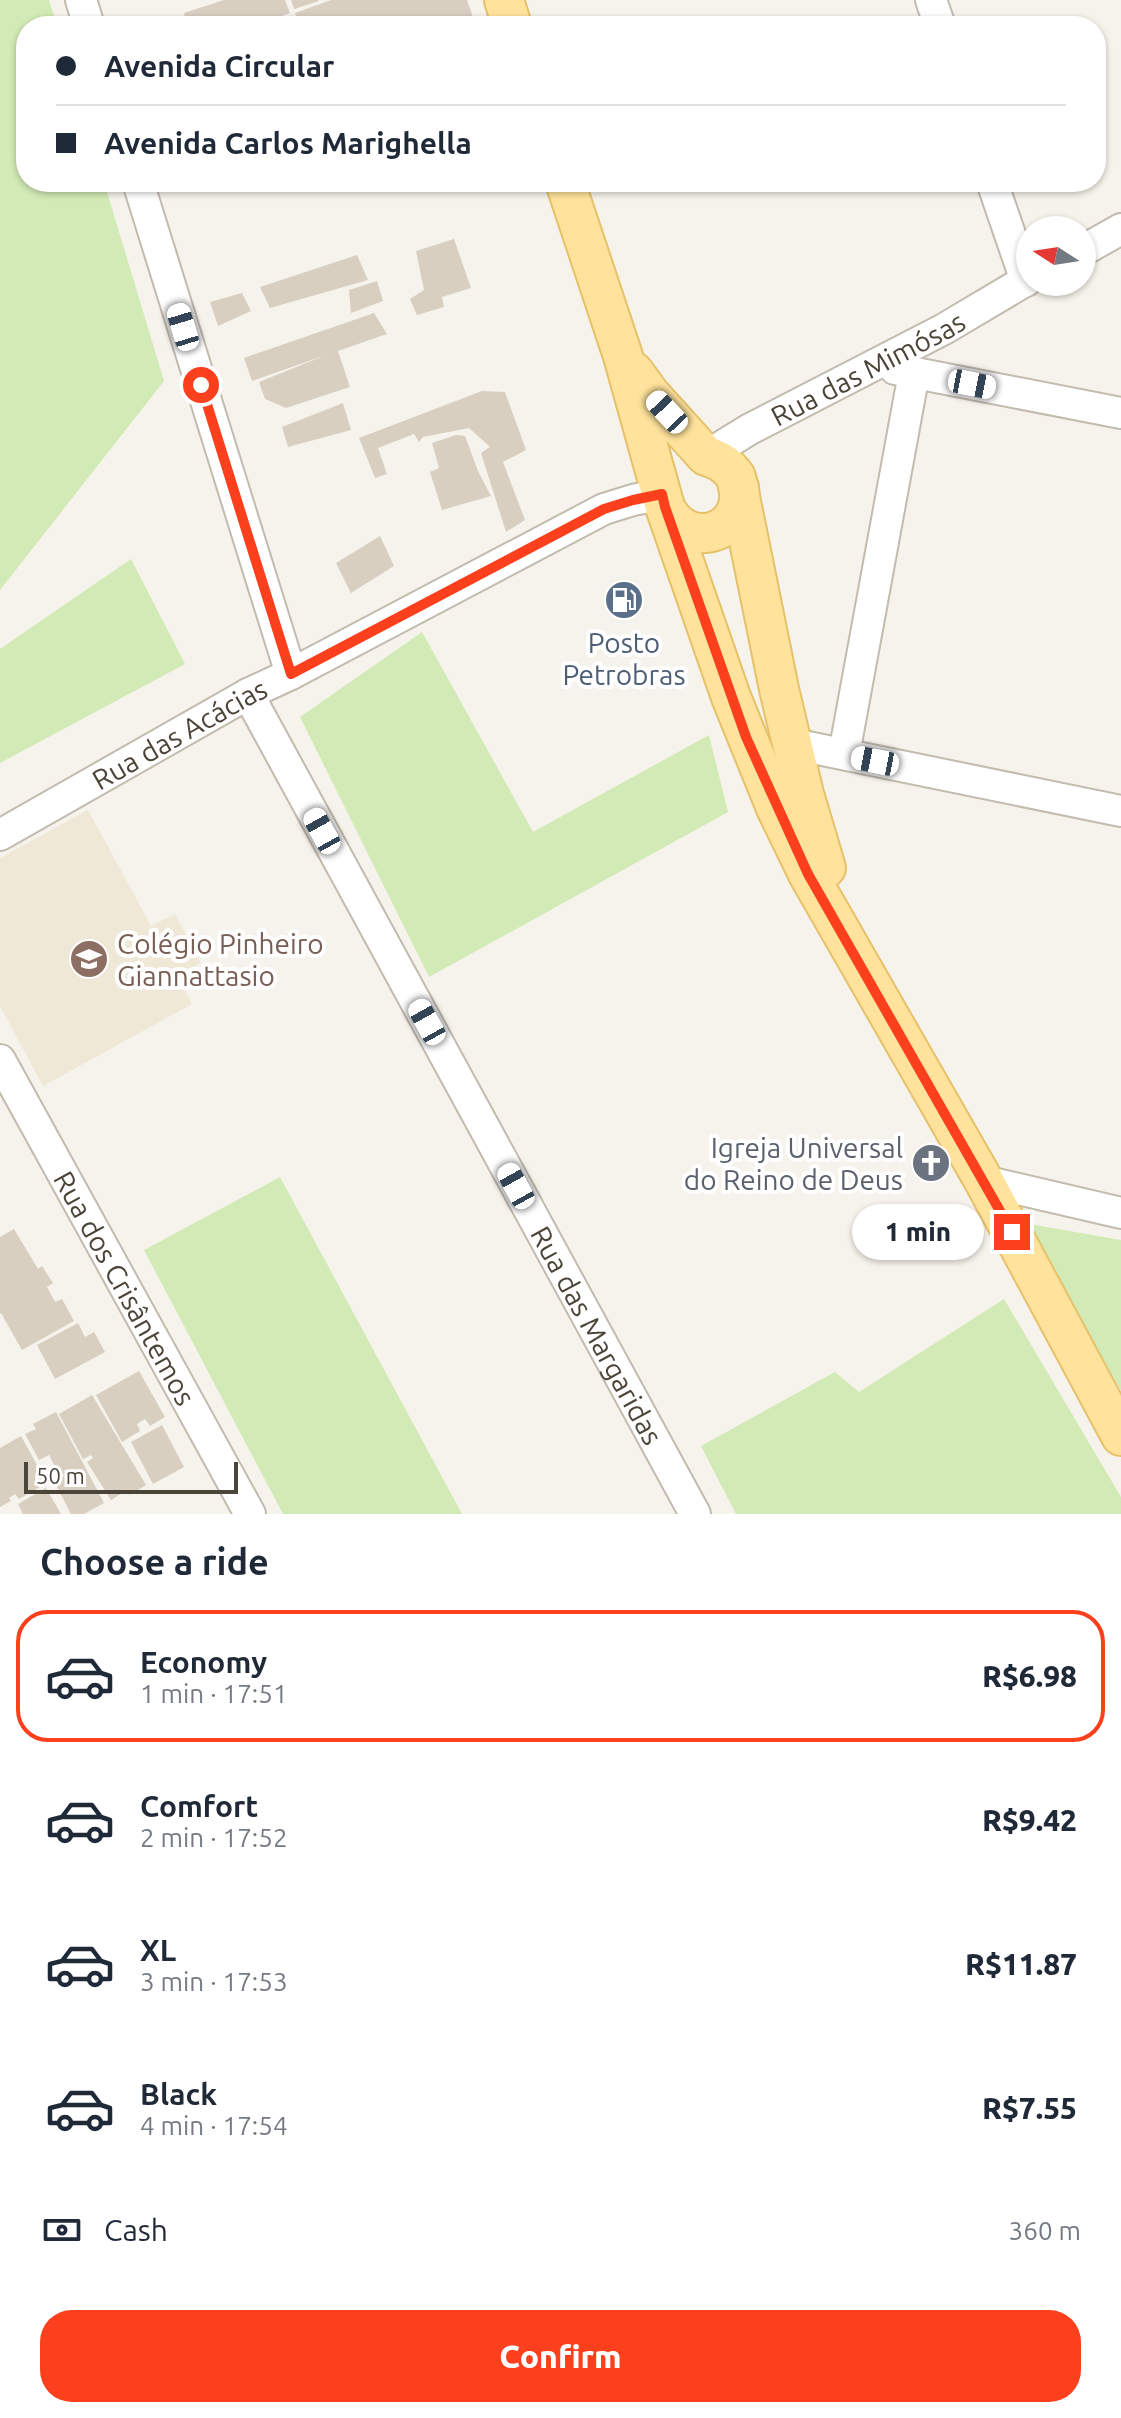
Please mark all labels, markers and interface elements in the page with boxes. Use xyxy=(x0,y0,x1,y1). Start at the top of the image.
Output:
text: Avenida Circular xyxy=(104,49,334,83)
text: Avenida Carlos Marighella xyxy=(104,126,472,160)
north arrow xyxy=(1016,216,1096,296)
map controls xyxy=(1016,216,1096,296)
car xyxy=(165,301,201,353)
street label: Rua das Mimósas xyxy=(765,305,970,431)
route start xyxy=(183,367,219,403)
car xyxy=(946,368,998,400)
car xyxy=(642,386,692,438)
fuel station icon: Posto Petrobras xyxy=(603,579,645,621)
place label: Posto Petrobras xyxy=(562,627,686,690)
street label: Rua das Acácias xyxy=(86,672,271,795)
car xyxy=(849,745,901,777)
car xyxy=(300,804,344,858)
place label: Colégio Pinheiro Giannattasio xyxy=(117,928,324,991)
school or university icon: Colégio Pinheiro Giannattasio xyxy=(68,938,110,980)
car xyxy=(405,995,449,1049)
place label: Igreja Universal do Reino de Deus xyxy=(684,1132,903,1195)
church icon: Igreja Universal do Reino de Deus xyxy=(910,1142,952,1184)
car xyxy=(494,1159,538,1213)
street label: Rua dos Crisântemos xyxy=(49,1166,202,1410)
callout: 1 min xyxy=(852,1204,984,1260)
route end xyxy=(994,1214,1030,1250)
text: 1 min xyxy=(885,1217,951,1246)
street label: Rua das Margaridas xyxy=(525,1220,669,1449)
scale bar xyxy=(24,1458,238,1494)
text: 50 m xyxy=(36,1463,85,1488)
text: Choose a ride xyxy=(40,1541,269,1582)
icon: car xyxy=(44,1640,116,1712)
text: Economy xyxy=(140,1645,267,1679)
text: R$6.98 xyxy=(982,1659,1077,1693)
text: 1 min · 17:51 xyxy=(140,1679,288,1708)
icon: car xyxy=(44,1784,116,1856)
text: Comfort xyxy=(140,1789,258,1823)
text: R$9.42 xyxy=(982,1803,1077,1837)
text: 2 min · 17:52 xyxy=(140,1823,288,1852)
icon: car xyxy=(44,1928,116,2000)
text: XL xyxy=(140,1933,176,1967)
text: R$11.87 xyxy=(965,1947,1077,1981)
text: 3 min · 17:53 xyxy=(140,1967,288,1996)
icon: car xyxy=(44,2072,116,2144)
text: Black xyxy=(140,2077,217,2111)
text: R$7.55 xyxy=(982,2091,1077,2125)
text: 4 min · 17:54 xyxy=(140,2111,288,2140)
icon: cash xyxy=(40,2208,84,2252)
text: Cash xyxy=(104,2213,168,2247)
text: 360 m xyxy=(1009,2216,1081,2245)
button: Confirm xyxy=(40,2310,1081,2402)

